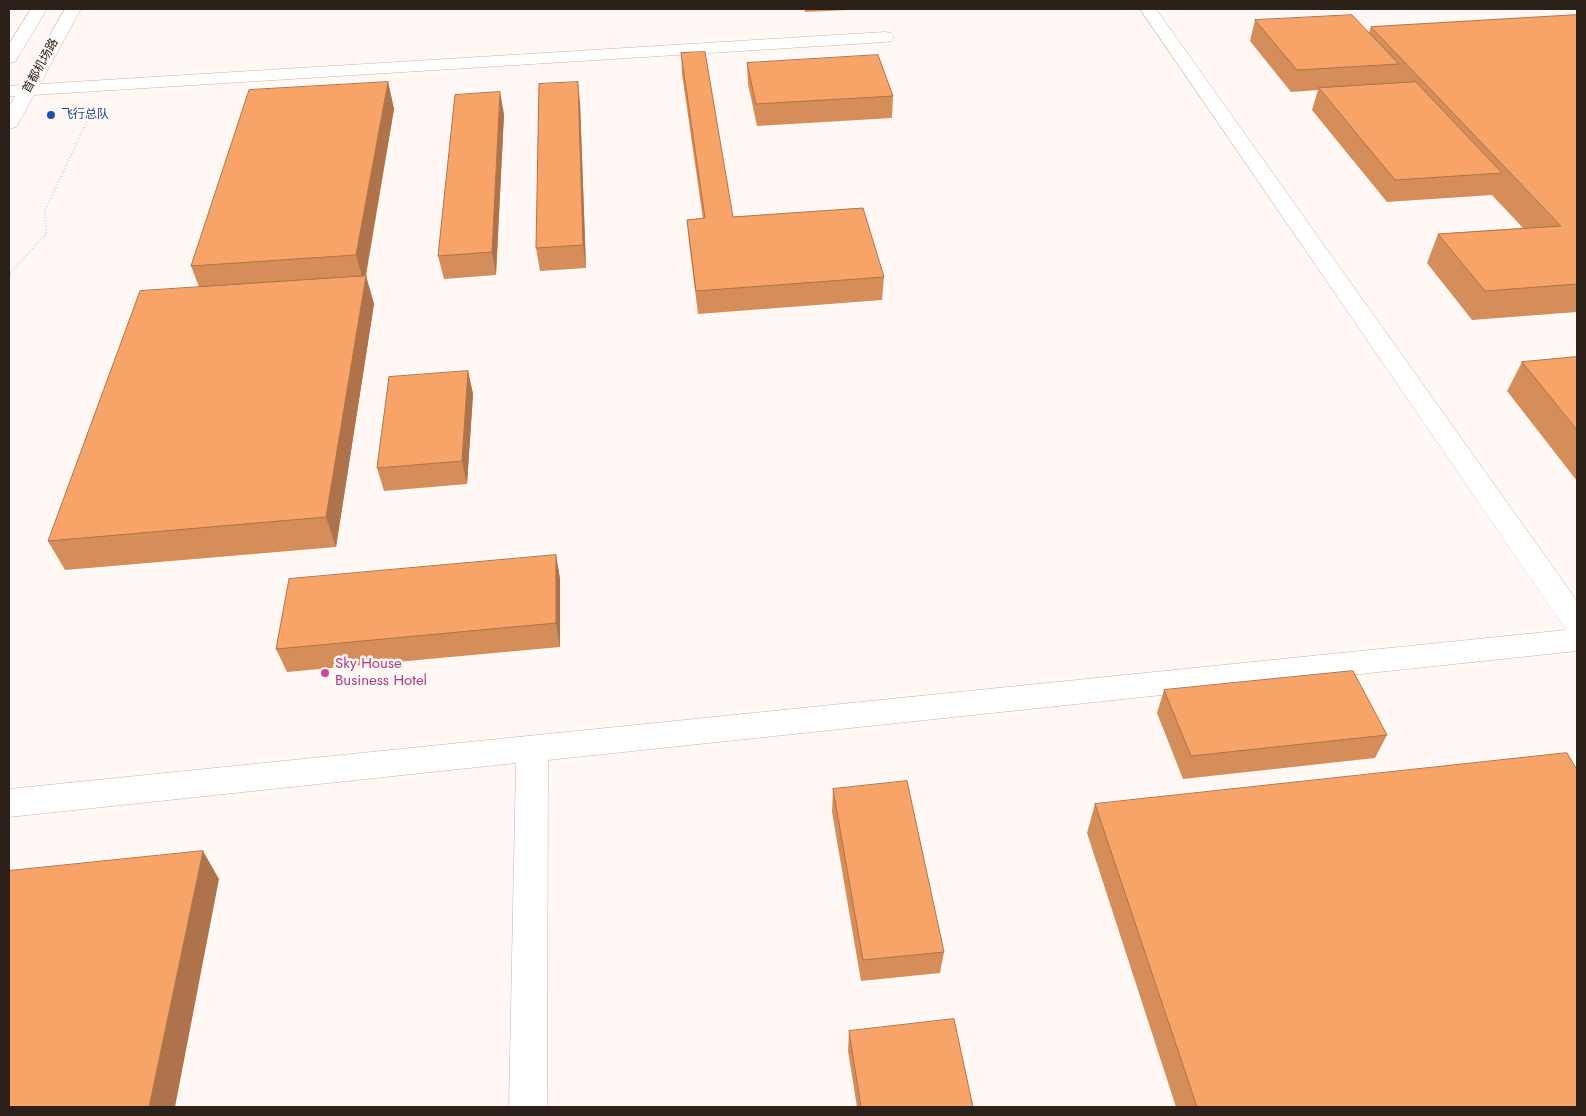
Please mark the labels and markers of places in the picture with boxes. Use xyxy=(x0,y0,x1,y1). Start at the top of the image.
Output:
place label: 飞行总队 xyxy=(61,108,109,122)
marker: 飞行总队 xyxy=(45,109,57,121)
place label: Sky House Business Hotel xyxy=(335,655,427,690)
marker: Sky House Business Hotel xyxy=(319,667,331,679)

